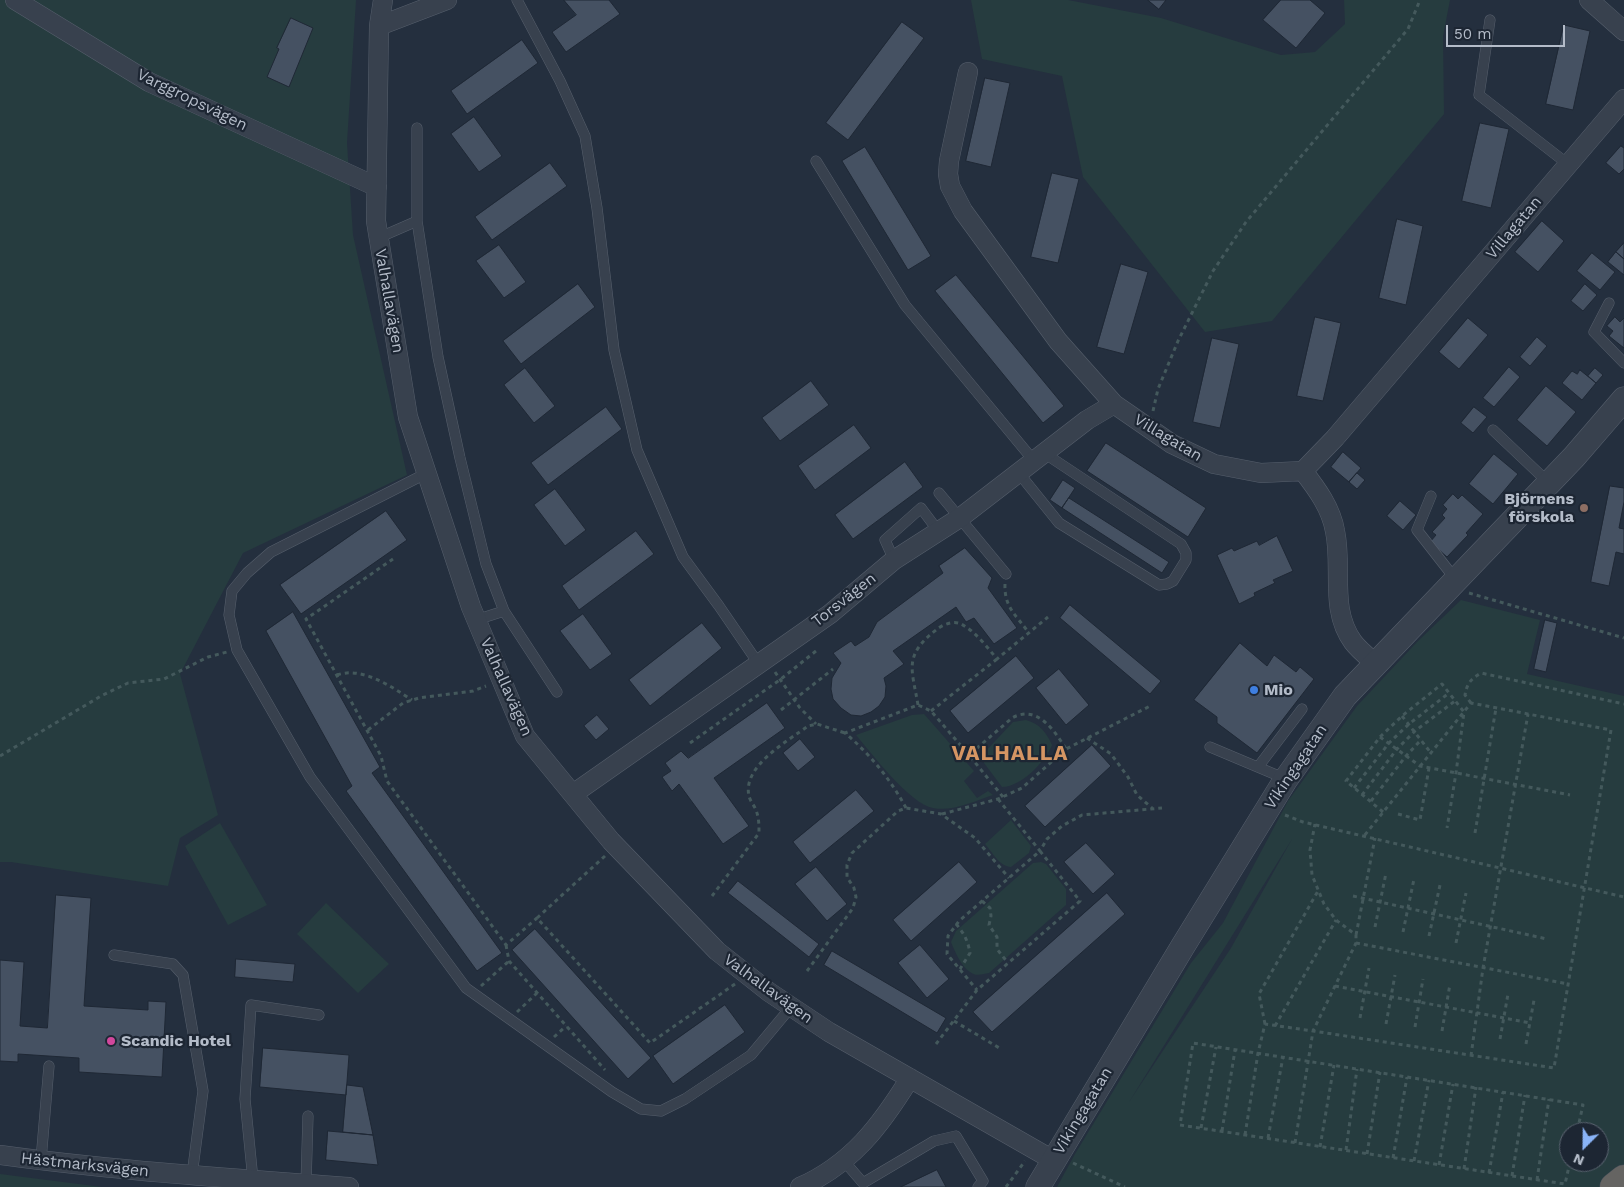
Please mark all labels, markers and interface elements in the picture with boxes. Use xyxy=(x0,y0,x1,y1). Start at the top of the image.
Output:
scale bar xyxy=(1449,15,1568,47)
text: 50 m xyxy=(1454,25,1491,43)
street label: Varggropsvägen xyxy=(134,65,250,135)
street label: Villagatan xyxy=(1482,193,1546,263)
street label: Valhallavägen xyxy=(370,247,408,355)
street label: Villagatan xyxy=(1130,410,1206,466)
place label: Björnens förskola xyxy=(1504,489,1574,527)
marker: Björnens förskola xyxy=(1578,502,1590,514)
street label: Torsvägen xyxy=(808,569,880,631)
street label: Valhallavägen xyxy=(476,635,536,739)
place label: Mio xyxy=(1264,680,1293,700)
marker: Mio xyxy=(1248,684,1260,696)
street label: Vikingagatan xyxy=(1261,721,1331,813)
district label: VALHALLA xyxy=(951,741,1069,767)
street label: Valhallavägen xyxy=(720,950,816,1028)
place label: Scandic Hotel xyxy=(121,1031,231,1051)
marker: Scandic Hotel xyxy=(105,1035,117,1047)
street label: Vikingagatan xyxy=(1049,1064,1117,1158)
north arrow xyxy=(1559,1122,1609,1172)
street label: Hästmarksvägen xyxy=(20,1149,150,1181)
text: N xyxy=(1571,1150,1586,1169)

